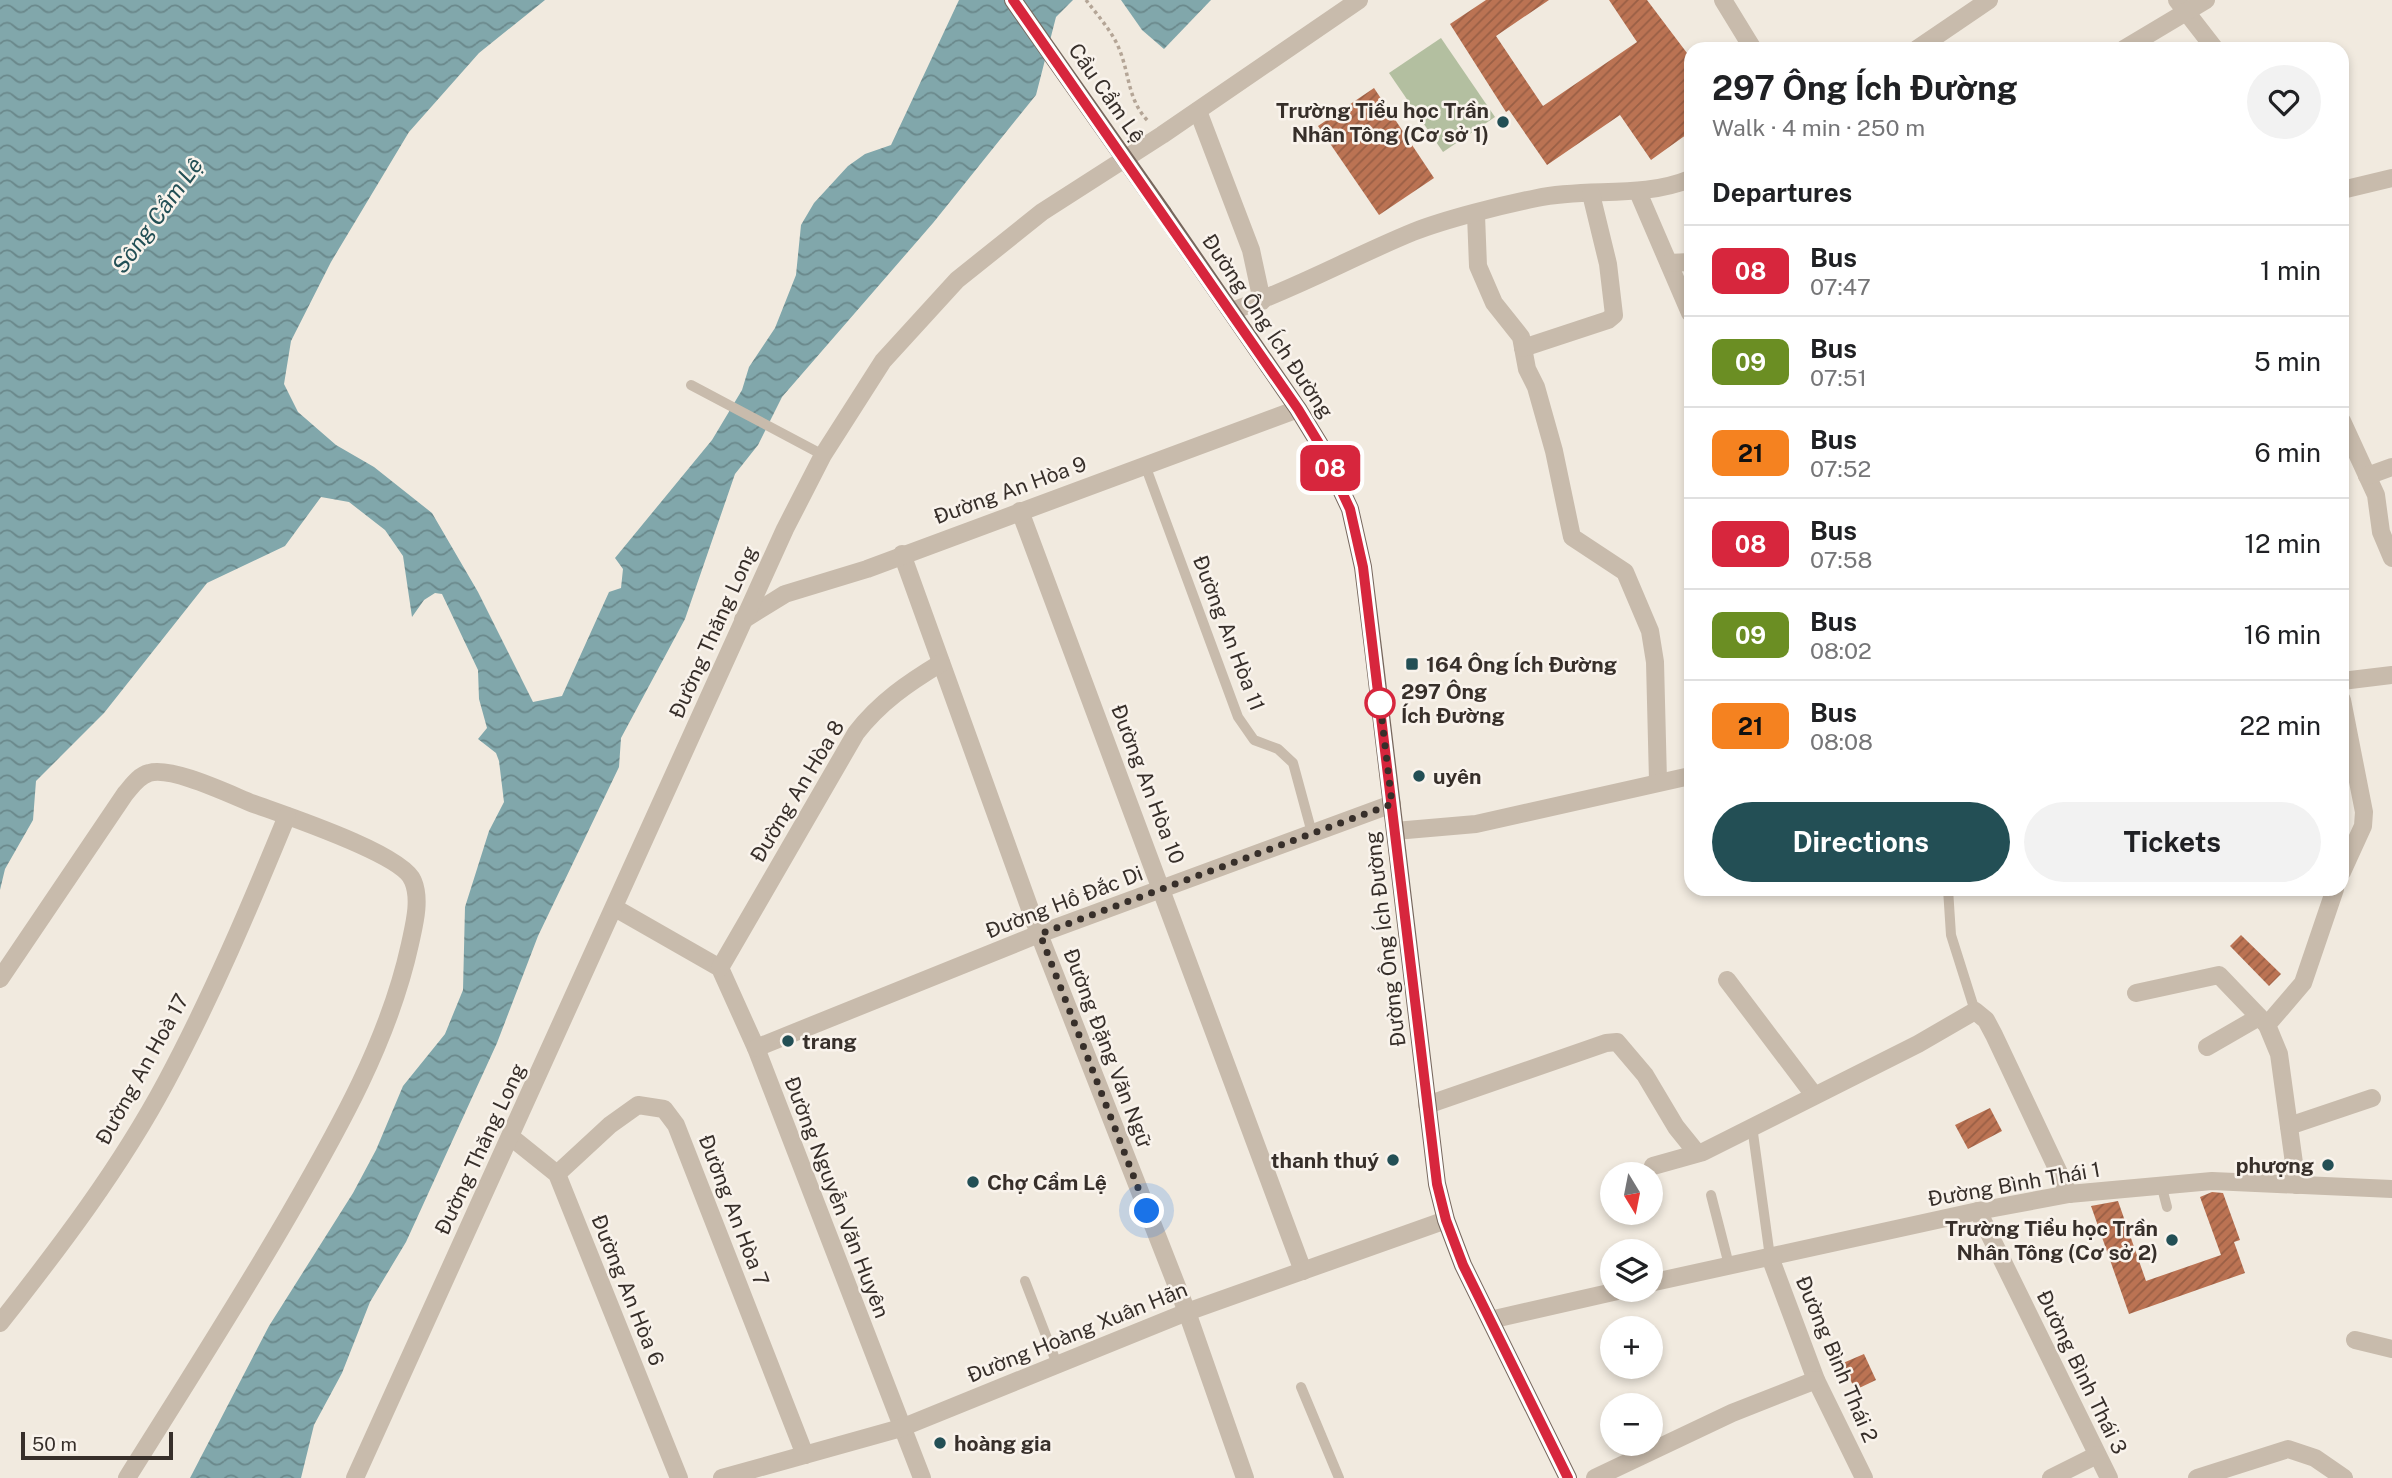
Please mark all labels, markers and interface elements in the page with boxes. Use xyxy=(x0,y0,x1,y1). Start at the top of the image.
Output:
street label: Cầu Cẩm Lệ xyxy=(1063,38,1151,148)
button: heart xyxy=(2247,65,2321,139)
text: 297 Ông Ích Đường xyxy=(1712,69,2017,107)
place label: Trường Tiểu học Trần Nhân Tông (Cơ sở 1) xyxy=(1276,98,1489,147)
marker: Trường Tiểu học Trần Nhân Tông (Cơ sở 1) xyxy=(1495,114,1511,130)
text: Walk · 4 min · 250 m xyxy=(1712,114,1925,141)
water label: Sông Cẩm Lệ xyxy=(106,152,208,278)
text: Departures xyxy=(1712,177,1852,208)
street label: Đường Ông Ích Đường xyxy=(1197,229,1339,423)
text: Bus xyxy=(1810,242,1857,273)
text: 1 min xyxy=(2260,255,2321,286)
text: 08 xyxy=(1735,257,1766,285)
text: 07:47 xyxy=(1810,273,1871,300)
text: Bus xyxy=(1810,333,1857,364)
text: 5 min xyxy=(2254,346,2321,377)
text: 09 xyxy=(1735,348,1766,376)
text: 07:51 xyxy=(1810,364,1867,391)
text: Bus xyxy=(1810,424,1857,455)
text: 6 min xyxy=(2254,437,2321,468)
text: 21 xyxy=(1738,439,1763,467)
line badge: 08 xyxy=(1298,445,1362,491)
street label: Đường An Hòa 9 xyxy=(930,451,1090,529)
text: 08 xyxy=(1314,454,1346,482)
text: 07:52 xyxy=(1810,455,1871,482)
text: Bus xyxy=(1810,515,1857,546)
text: 12 min xyxy=(2245,528,2321,559)
text: 08 xyxy=(1735,530,1766,558)
street label: Đường Thăng Long xyxy=(664,542,762,722)
text: 07:58 xyxy=(1810,546,1872,573)
street label: Đường An Hòa 11 xyxy=(1188,552,1270,714)
text: Bus xyxy=(1810,606,1857,637)
text: 16 min xyxy=(2244,619,2321,650)
text: 09 xyxy=(1735,621,1766,649)
text: 08:02 xyxy=(1810,637,1872,664)
place label: 164 Ông Ích Đường xyxy=(1426,652,1617,677)
marker: 164 Ông Ích Đường xyxy=(1404,656,1420,672)
place label: 297 Ông Ích Đường xyxy=(1401,679,1505,728)
marker: 297 Ông Ích Đường xyxy=(1365,688,1395,718)
text: Bus xyxy=(1810,697,1857,728)
street label: Đường An Hòa 10 xyxy=(1106,701,1190,867)
text: 22 min xyxy=(2240,710,2321,741)
text: 21 xyxy=(1738,712,1763,740)
street label: Đường An Hòa 8 xyxy=(745,715,849,867)
text: 08:08 xyxy=(1810,728,1873,755)
place label: uyên xyxy=(1433,764,1482,789)
marker: uyên xyxy=(1411,768,1427,784)
button: Directions xyxy=(1712,802,2010,882)
button: Tickets xyxy=(2024,802,2321,882)
street label: Đường Ông Ích Đường xyxy=(1359,830,1411,1048)
street label: Đường Hồ Đắc Di xyxy=(982,861,1146,943)
street label: Đường Đặng Văn Ngữ xyxy=(1058,945,1158,1151)
street label: Đường An Hoà 17 xyxy=(90,989,194,1149)
place label: trang xyxy=(802,1029,857,1054)
marker: trang xyxy=(780,1033,796,1049)
street label: Đường Thăng Long xyxy=(429,1059,531,1239)
street label: Đường Nguyễn Văn Huyên xyxy=(779,1073,895,1321)
street label: Đường An Hòa 7 xyxy=(694,1131,774,1289)
place label: thanh thuý xyxy=(1271,1148,1379,1173)
marker: thanh thuý xyxy=(1385,1152,1401,1168)
place label: phượng xyxy=(2236,1153,2314,1178)
street label: Đường Bình Thái 1 xyxy=(1926,1157,2102,1211)
marker: phượng xyxy=(2320,1157,2336,1173)
north arrow xyxy=(1600,1162,1662,1225)
map controls xyxy=(1600,1162,1663,1456)
place label: Chợ Cẩm Lệ xyxy=(987,1170,1107,1195)
marker: Chợ Cẩm Lệ xyxy=(965,1174,981,1190)
your location xyxy=(1129,1193,1164,1228)
street label: Đường An Hòa 6 xyxy=(586,1211,670,1369)
place label: Trường Tiểu học Trần Nhân Tông (Cơ sở 2) xyxy=(1945,1216,2158,1265)
marker: Trường Tiểu học Trần Nhân Tông (Cơ sở 2) xyxy=(2164,1232,2180,1248)
button: layers xyxy=(1600,1239,1663,1302)
street label: Đường Bình Thái 2 xyxy=(1791,1272,1883,1446)
street label: Đường Hoàng Xuân Hãn xyxy=(963,1276,1191,1388)
street label: Đường Bình Thái 3 xyxy=(2031,1286,2133,1458)
button: + xyxy=(1600,1316,1663,1379)
button: − xyxy=(1600,1393,1663,1456)
scale bar xyxy=(21,1429,173,1461)
place label: hoàng gia xyxy=(954,1431,1051,1456)
text: 50 m xyxy=(32,1433,77,1455)
marker: hoàng gia xyxy=(932,1435,948,1451)

